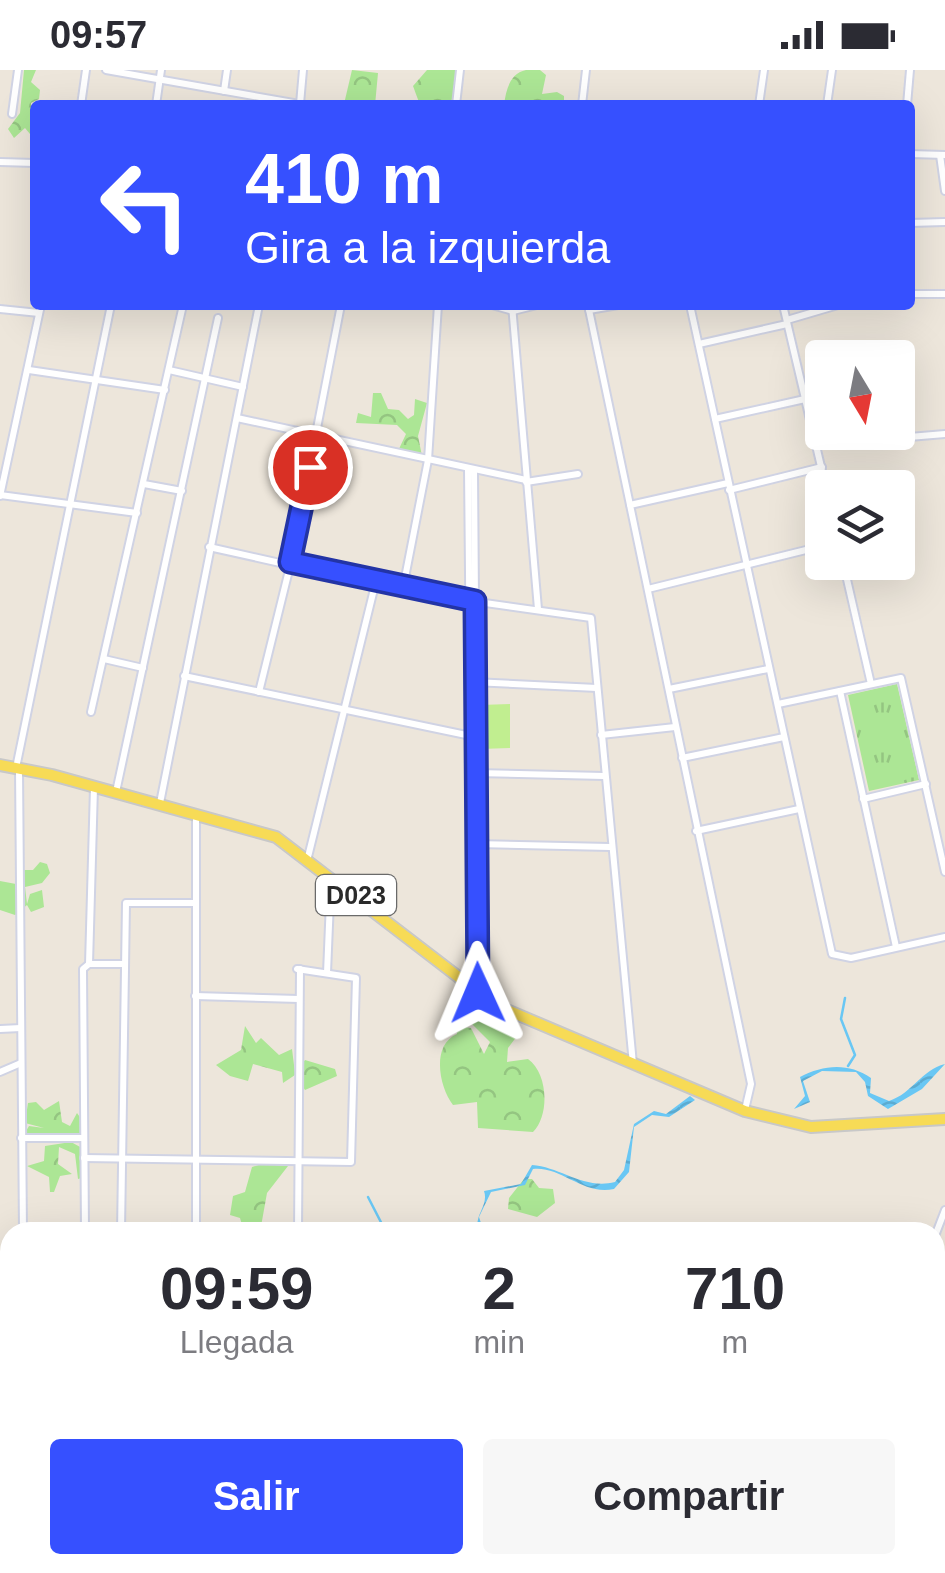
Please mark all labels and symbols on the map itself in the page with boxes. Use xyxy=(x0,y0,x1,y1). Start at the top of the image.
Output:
north arrow xyxy=(805,340,915,450)
pin xyxy=(268,425,353,510)
road number: D023 xyxy=(316,875,396,915)
position arrow xyxy=(426,941,530,1045)

